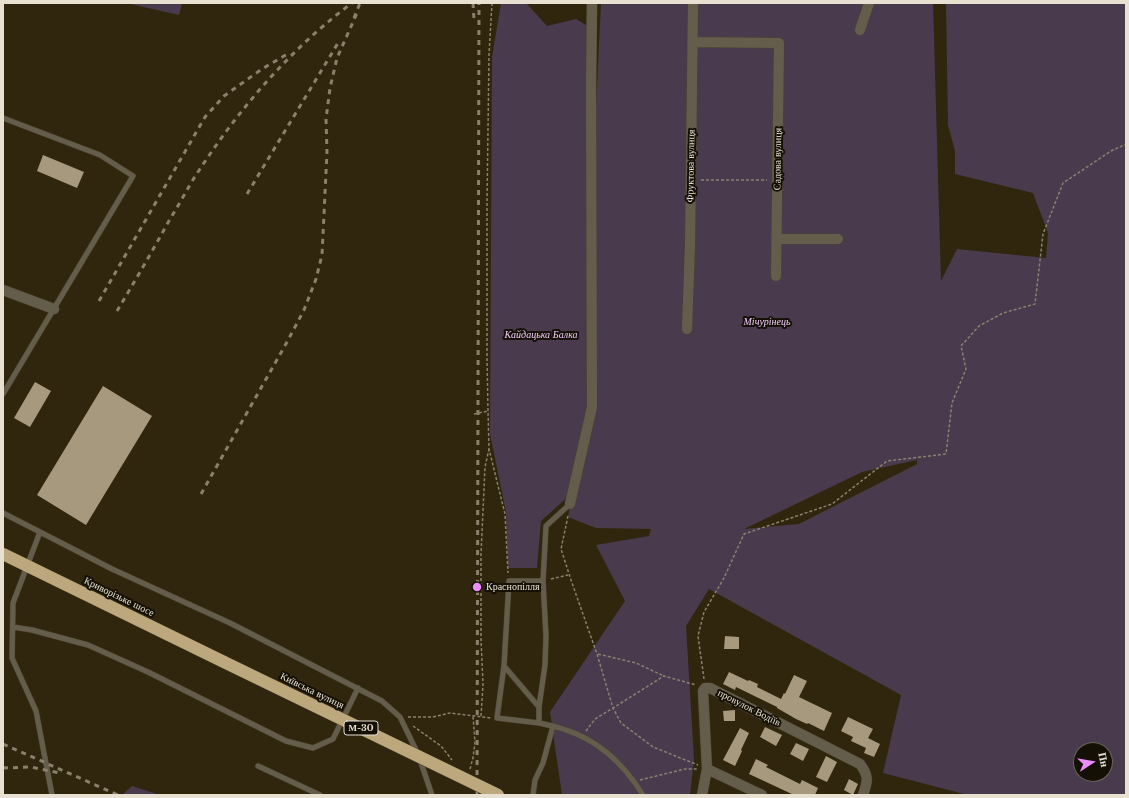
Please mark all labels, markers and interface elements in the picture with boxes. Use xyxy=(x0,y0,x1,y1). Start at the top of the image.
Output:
street label: Садова вулиця xyxy=(771,128,785,190)
street label: Фруктова вулиця xyxy=(684,129,698,203)
park label: Мічурінець xyxy=(744,316,790,328)
park label: Кайдацька Балка xyxy=(504,329,578,341)
street label: Криворізьке шосе xyxy=(82,575,156,619)
marker: Краснопілля xyxy=(471,581,483,593)
place label: Краснопілля xyxy=(486,581,540,593)
street label: Київська вулиця xyxy=(278,670,346,712)
street label: провулок Водіїв xyxy=(716,687,782,729)
road number: М-30 xyxy=(344,721,378,735)
north arrow xyxy=(1073,742,1113,782)
text: Пн xyxy=(1095,751,1112,768)

